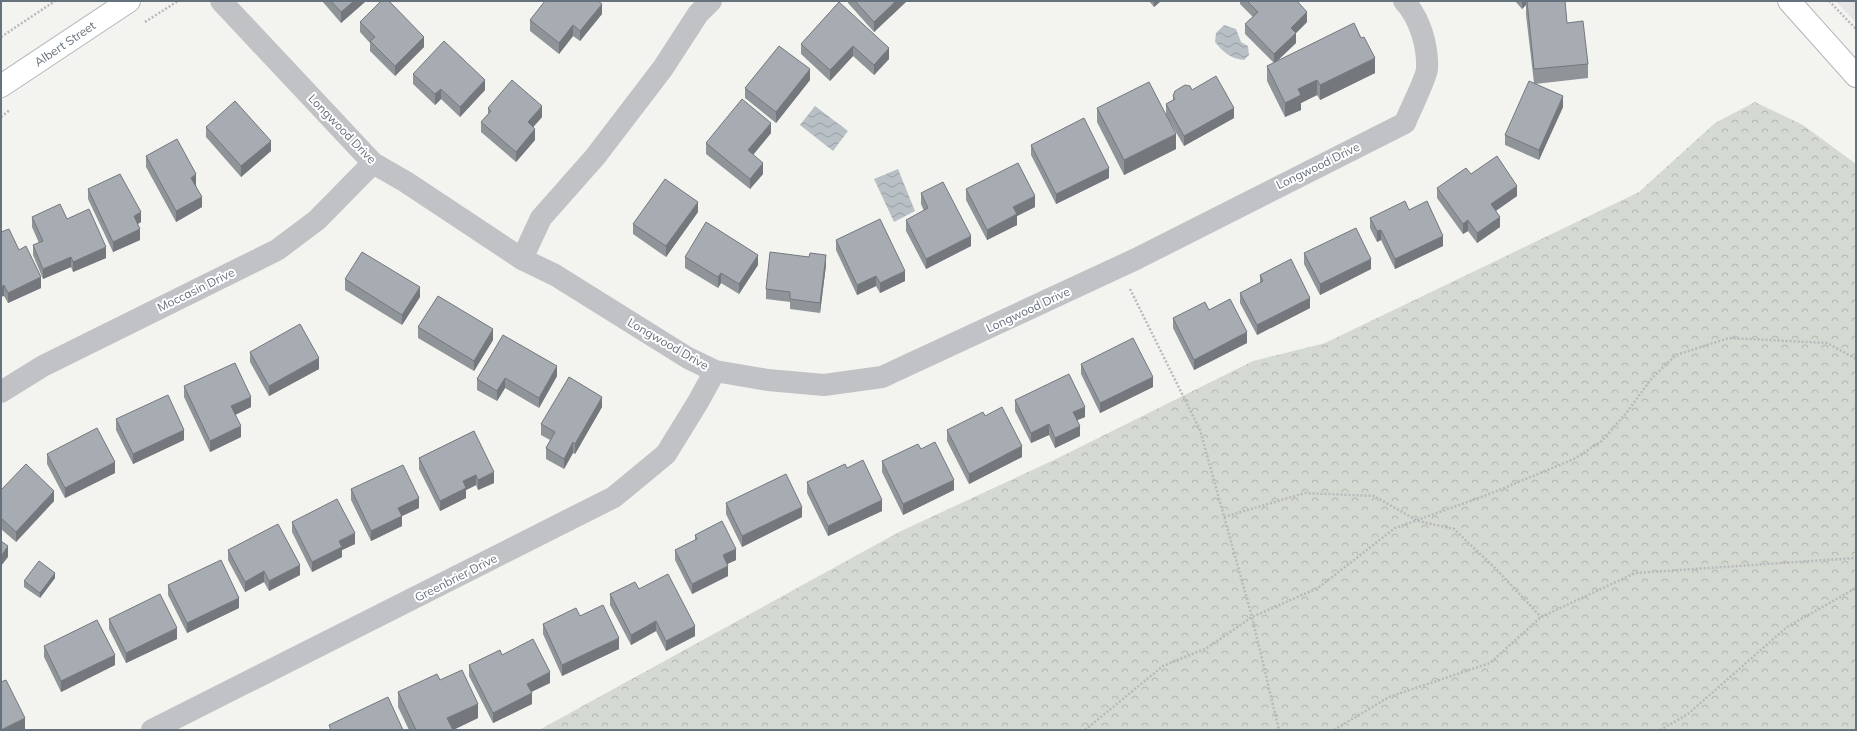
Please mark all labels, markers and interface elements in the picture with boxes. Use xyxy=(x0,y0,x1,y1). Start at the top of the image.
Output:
street label: Albert Street xyxy=(31,18,98,70)
street label: Longwood Drive xyxy=(305,91,379,167)
street label: Longwood Drive xyxy=(1274,139,1362,192)
street label: Moccasin Drive xyxy=(155,264,237,315)
street label: Longwood Drive xyxy=(983,284,1072,336)
street label: Longwood Drive xyxy=(625,314,711,373)
street label: Greenbrier Drive xyxy=(412,550,500,605)

